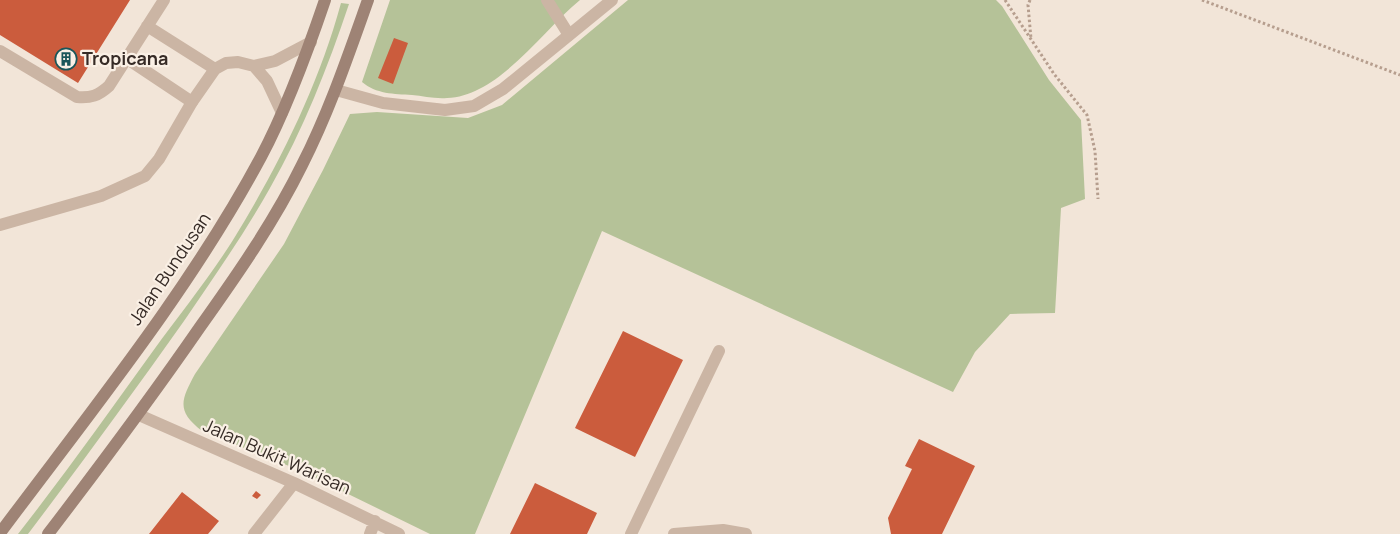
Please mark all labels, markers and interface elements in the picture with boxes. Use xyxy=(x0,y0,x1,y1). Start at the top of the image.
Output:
place label: Tropicana xyxy=(82,46,169,70)
building icon: Tropicana xyxy=(54,47,78,71)
street label: Jalan Bundusan xyxy=(123,208,216,329)
street label: Jalan Bukit Warisan xyxy=(200,413,355,499)

